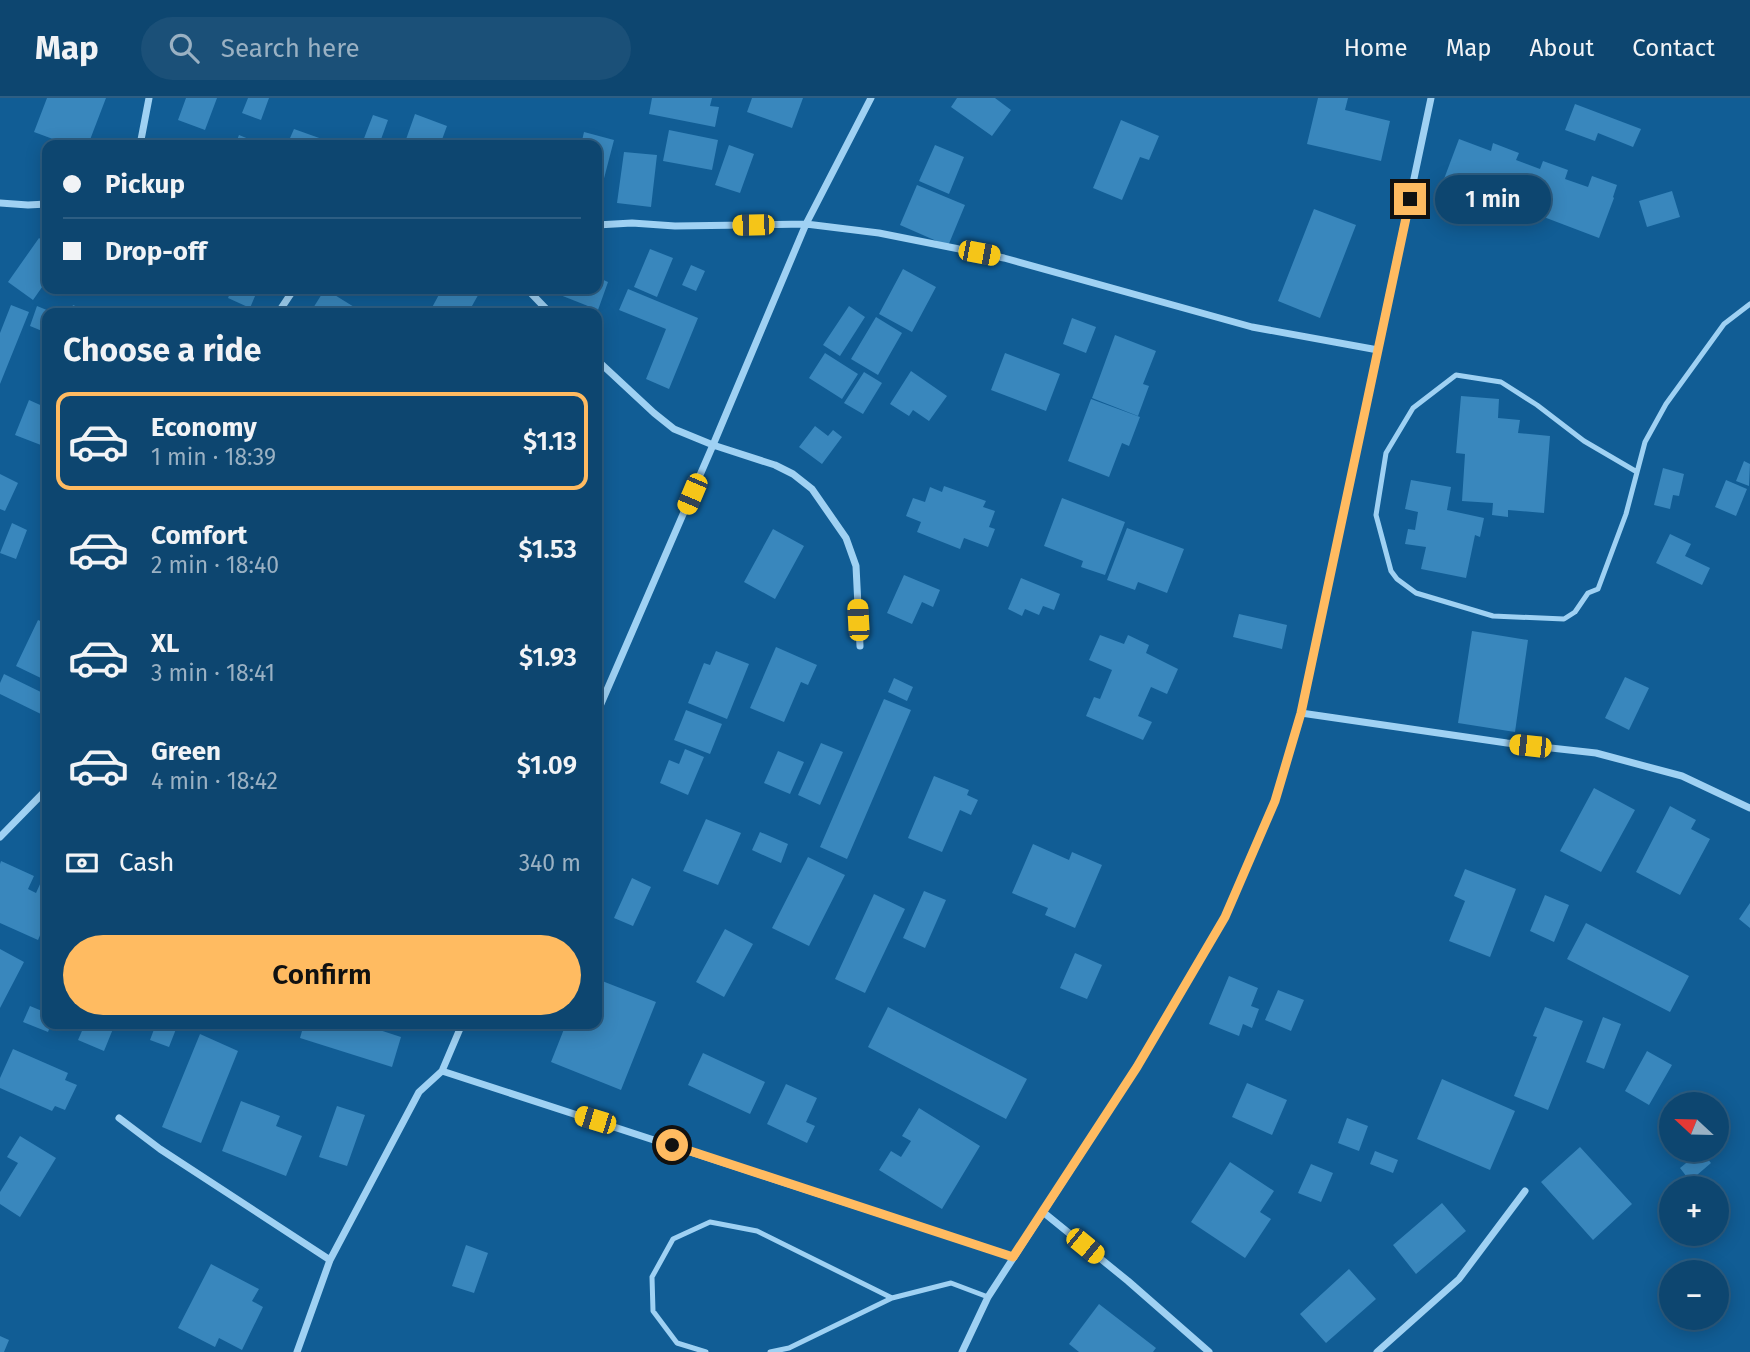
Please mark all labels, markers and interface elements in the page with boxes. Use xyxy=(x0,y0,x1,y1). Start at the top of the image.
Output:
search box xyxy=(141,17,631,80)
text: Map xyxy=(35,28,99,68)
icon: search xyxy=(165,29,203,67)
text: Search here xyxy=(221,33,360,64)
text: Home xyxy=(1344,34,1408,62)
text: Map xyxy=(1446,34,1492,62)
text: About xyxy=(1530,34,1594,62)
text: Contact xyxy=(1632,34,1715,62)
text: Pickup xyxy=(105,169,185,200)
callout: 1 min xyxy=(1434,174,1550,224)
route end xyxy=(1394,183,1426,215)
text: 1 min xyxy=(1465,185,1521,213)
car xyxy=(732,214,775,236)
text: Drop-off xyxy=(105,236,207,267)
car xyxy=(957,239,1002,267)
text: Choose a ride xyxy=(63,331,261,369)
icon: car xyxy=(67,410,130,473)
text: Economy xyxy=(151,412,257,443)
text: $1.13 xyxy=(523,426,577,457)
text: 1 min · 18:39 xyxy=(151,443,276,471)
car xyxy=(675,471,710,517)
icon: car xyxy=(67,518,130,581)
text: Comfort xyxy=(151,520,247,551)
text: $1.53 xyxy=(518,534,577,565)
text: 2 min · 18:40 xyxy=(151,551,279,579)
car xyxy=(847,598,870,642)
icon: car xyxy=(67,626,130,689)
text: XL xyxy=(151,628,179,659)
text: $1.93 xyxy=(519,642,577,673)
text: 3 min · 18:41 xyxy=(151,659,275,687)
car xyxy=(1509,733,1552,759)
icon: car xyxy=(67,734,130,797)
text: Green xyxy=(151,736,221,767)
text: $1.09 xyxy=(517,750,577,781)
text: 4 min · 18:42 xyxy=(151,767,278,795)
icon: cash xyxy=(63,844,101,882)
text: Cash xyxy=(119,847,175,878)
text: 340 m xyxy=(519,849,581,877)
button: Confirm xyxy=(63,935,581,1015)
north arrow xyxy=(1659,1092,1729,1162)
map controls xyxy=(1659,1092,1729,1330)
car xyxy=(572,1104,619,1136)
route start xyxy=(656,1129,688,1161)
button: + xyxy=(1659,1176,1729,1246)
car xyxy=(1063,1225,1108,1267)
button: − xyxy=(1659,1260,1729,1330)

